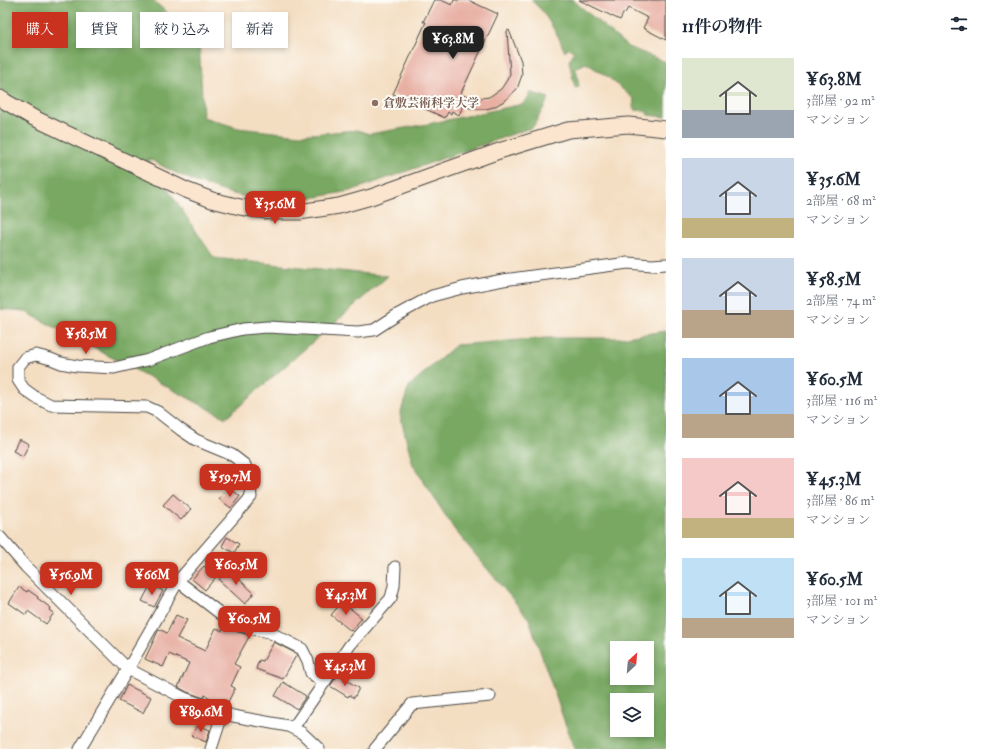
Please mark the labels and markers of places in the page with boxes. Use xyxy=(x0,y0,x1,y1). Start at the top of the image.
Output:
pin: ¥63.8M xyxy=(420,26,486,60)
place label: 倉敷芸術科学大学 xyxy=(383,96,479,111)
marker: 倉敷芸術科学大学 xyxy=(370,98,380,108)
pin: ¥35.6M xyxy=(242,191,308,225)
pin: ¥58.5M xyxy=(53,321,119,355)
pin: ¥59.7M xyxy=(197,464,263,498)
pin: ¥60.5M xyxy=(203,552,269,586)
pin: ¥56.9M xyxy=(38,562,104,596)
pin: ¥66M xyxy=(128,562,176,596)
pin: ¥45.3M xyxy=(313,582,379,616)
pin: ¥60.5M xyxy=(216,606,282,640)
pin: ¥45.3M xyxy=(312,653,378,687)
pin: ¥89.6M xyxy=(168,699,234,733)

